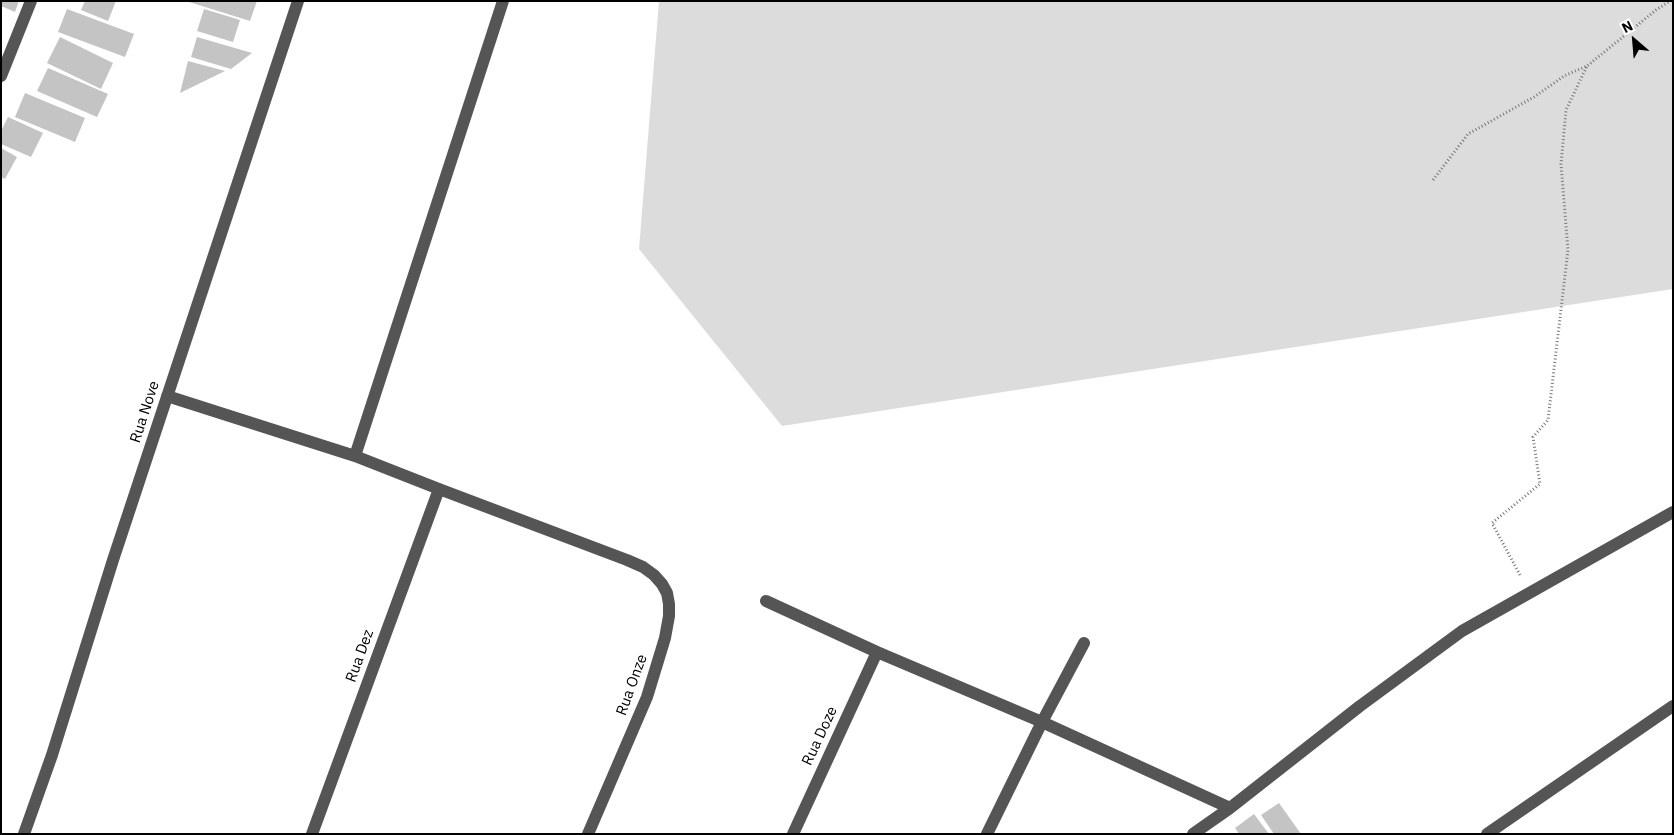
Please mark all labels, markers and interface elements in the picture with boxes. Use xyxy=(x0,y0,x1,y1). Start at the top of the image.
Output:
north arrow xyxy=(1609,15,1659,65)
text: N xyxy=(1619,16,1636,37)
street label: Rua Nove xyxy=(127,379,163,445)
street label: Rua Dez xyxy=(342,627,378,685)
street label: Rua Onze xyxy=(613,652,651,718)
street label: Rua Doze xyxy=(799,704,841,768)

